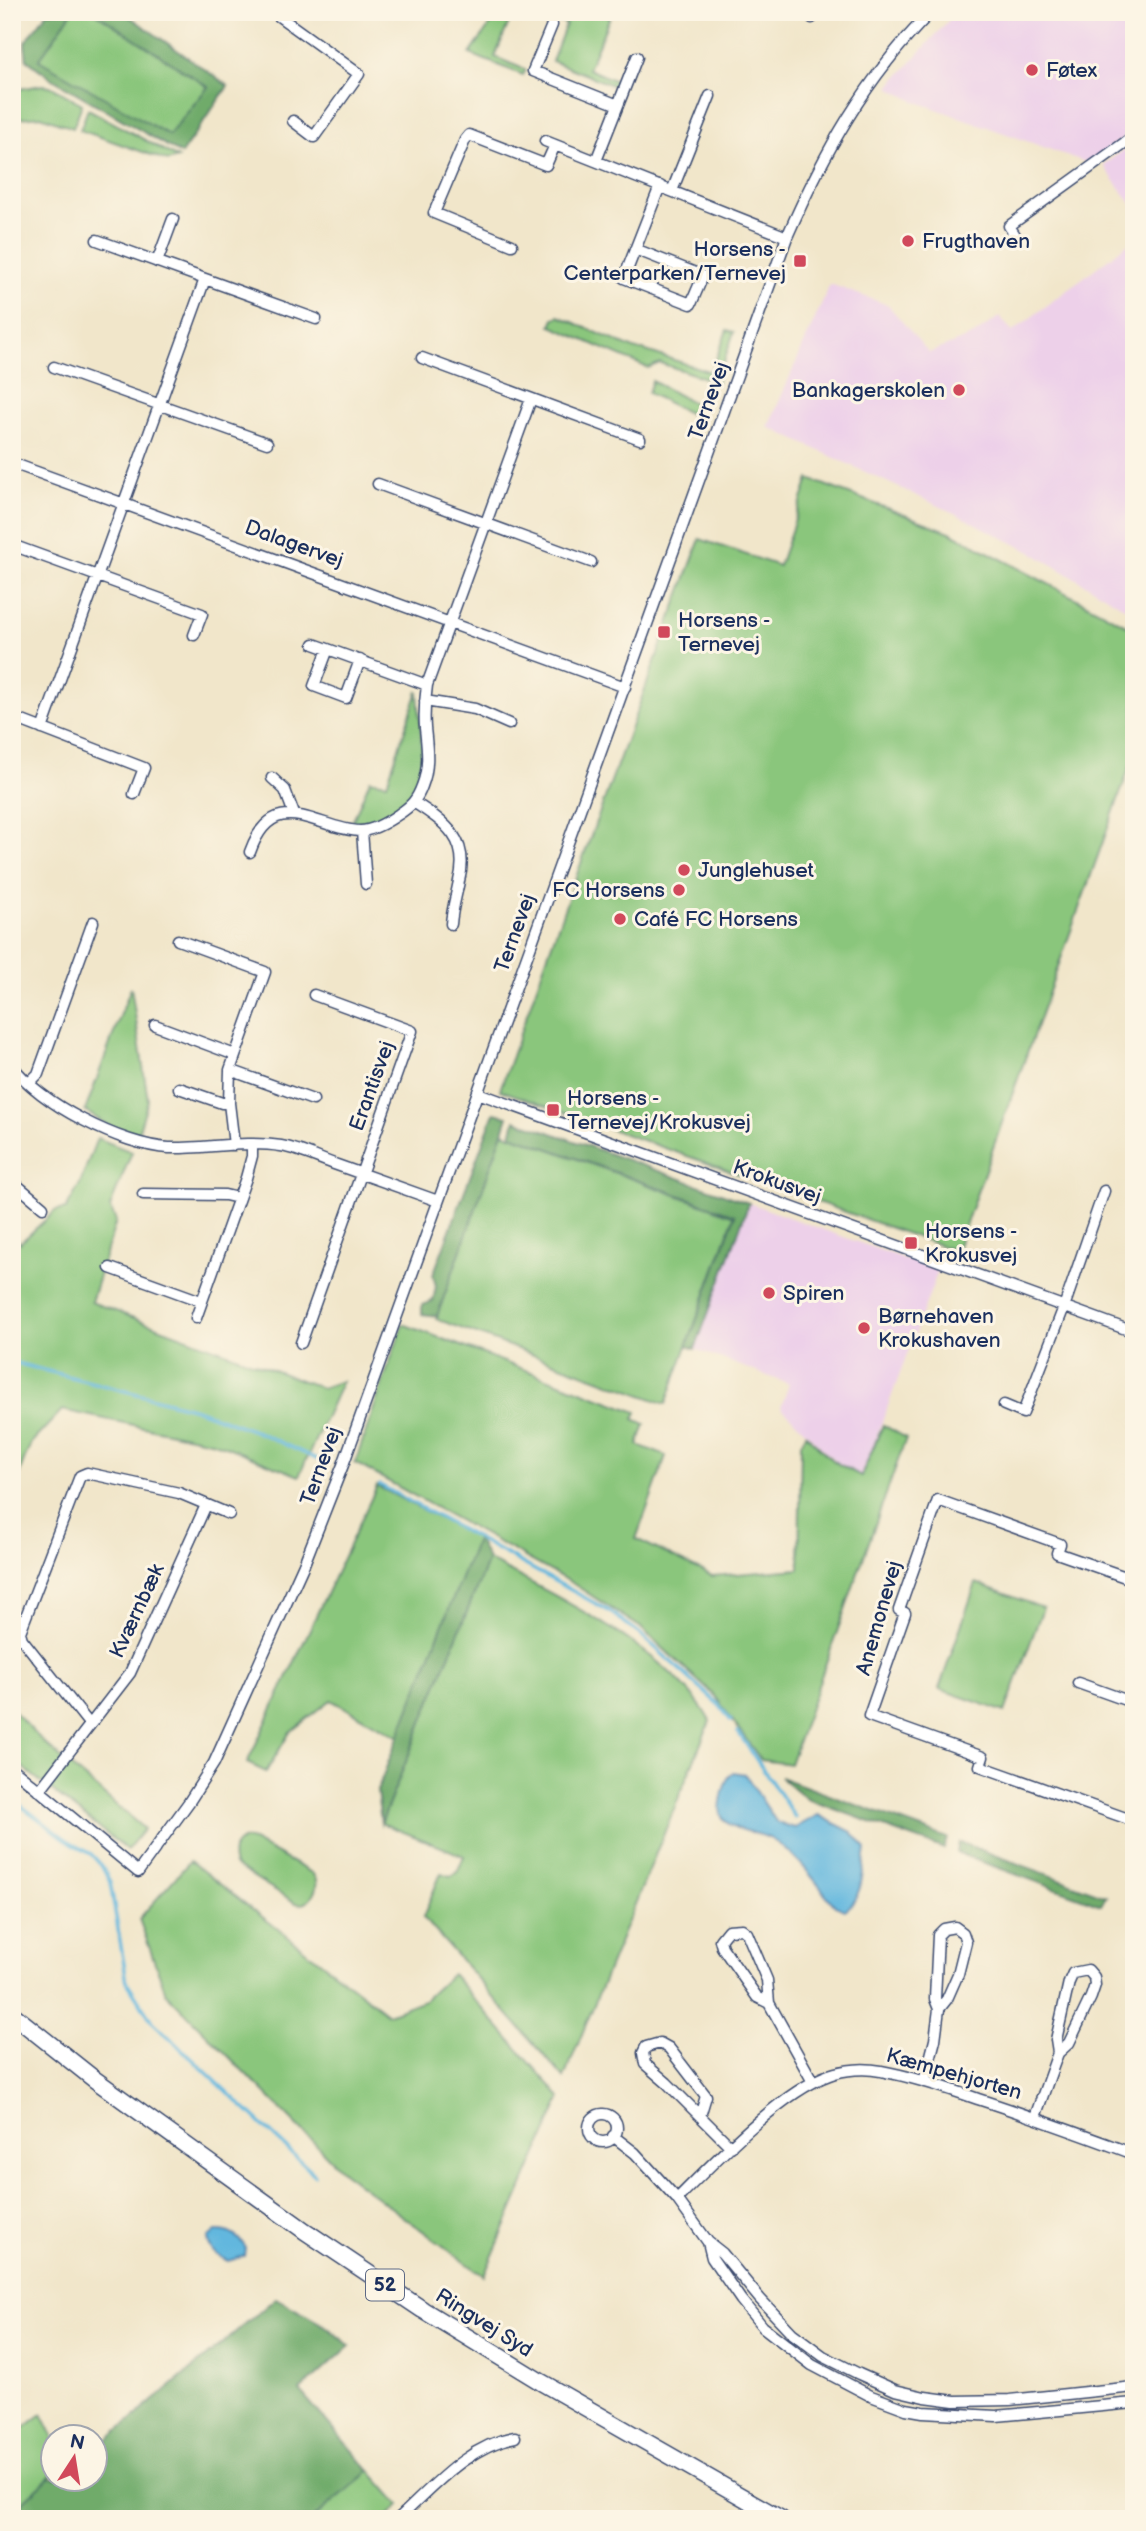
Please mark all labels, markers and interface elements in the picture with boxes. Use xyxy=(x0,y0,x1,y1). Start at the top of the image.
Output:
place label: Føtex xyxy=(1046,58,1097,83)
marker: Føtex xyxy=(1024,62,1040,78)
place label: Frugthaven xyxy=(922,229,1030,254)
marker: Frugthaven xyxy=(900,233,916,249)
place label: Horsens - Centerparken/Ternevej xyxy=(564,237,786,286)
marker: Horsens - Centerparken/Ternevej xyxy=(792,253,808,269)
street label: Ternevej xyxy=(683,358,735,444)
place label: Bankagerskolen xyxy=(792,378,945,403)
marker: Bankagerskolen xyxy=(951,382,967,398)
street label: Dalagervej xyxy=(241,515,347,573)
place label: Horsens - Ternevej xyxy=(678,608,770,657)
marker: Horsens - Ternevej xyxy=(656,624,672,640)
place label: Junglehuset xyxy=(698,858,815,883)
marker: Junglehuset xyxy=(676,862,692,878)
place label: FC Horsens xyxy=(552,878,665,903)
marker: FC Horsens xyxy=(671,882,687,898)
street label: Ternevej xyxy=(489,890,541,976)
place label: Café FC Horsens xyxy=(634,907,798,932)
marker: Café FC Horsens xyxy=(612,911,628,927)
street label: Erantisvej xyxy=(344,1038,400,1134)
place label: Horsens - Ternevej/Krokusvej xyxy=(567,1086,751,1135)
marker: Horsens - Ternevej/Krokusvej xyxy=(545,1102,561,1118)
street label: Krokusvej xyxy=(729,1154,825,1210)
place label: Horsens - Krokusvej xyxy=(925,1219,1017,1268)
marker: Horsens - Krokusvej xyxy=(903,1235,919,1251)
place label: Spiren xyxy=(783,1281,844,1306)
marker: Spiren xyxy=(761,1285,777,1301)
place label: Børnehaven Krokushaven xyxy=(878,1304,1001,1353)
marker: Børnehaven Krokushaven xyxy=(856,1320,872,1336)
street label: Ternevej xyxy=(295,1423,347,1509)
street label: Anemonevej xyxy=(851,1558,907,1678)
street label: Kværnbæk xyxy=(104,1559,170,1662)
street label: Kæmpehjorten xyxy=(883,2043,1025,2105)
road number: 52 xyxy=(366,2270,404,2300)
street label: Ringvej Syd xyxy=(431,2283,537,2363)
north arrow xyxy=(38,2422,108,2492)
text: N xyxy=(68,2430,87,2456)

